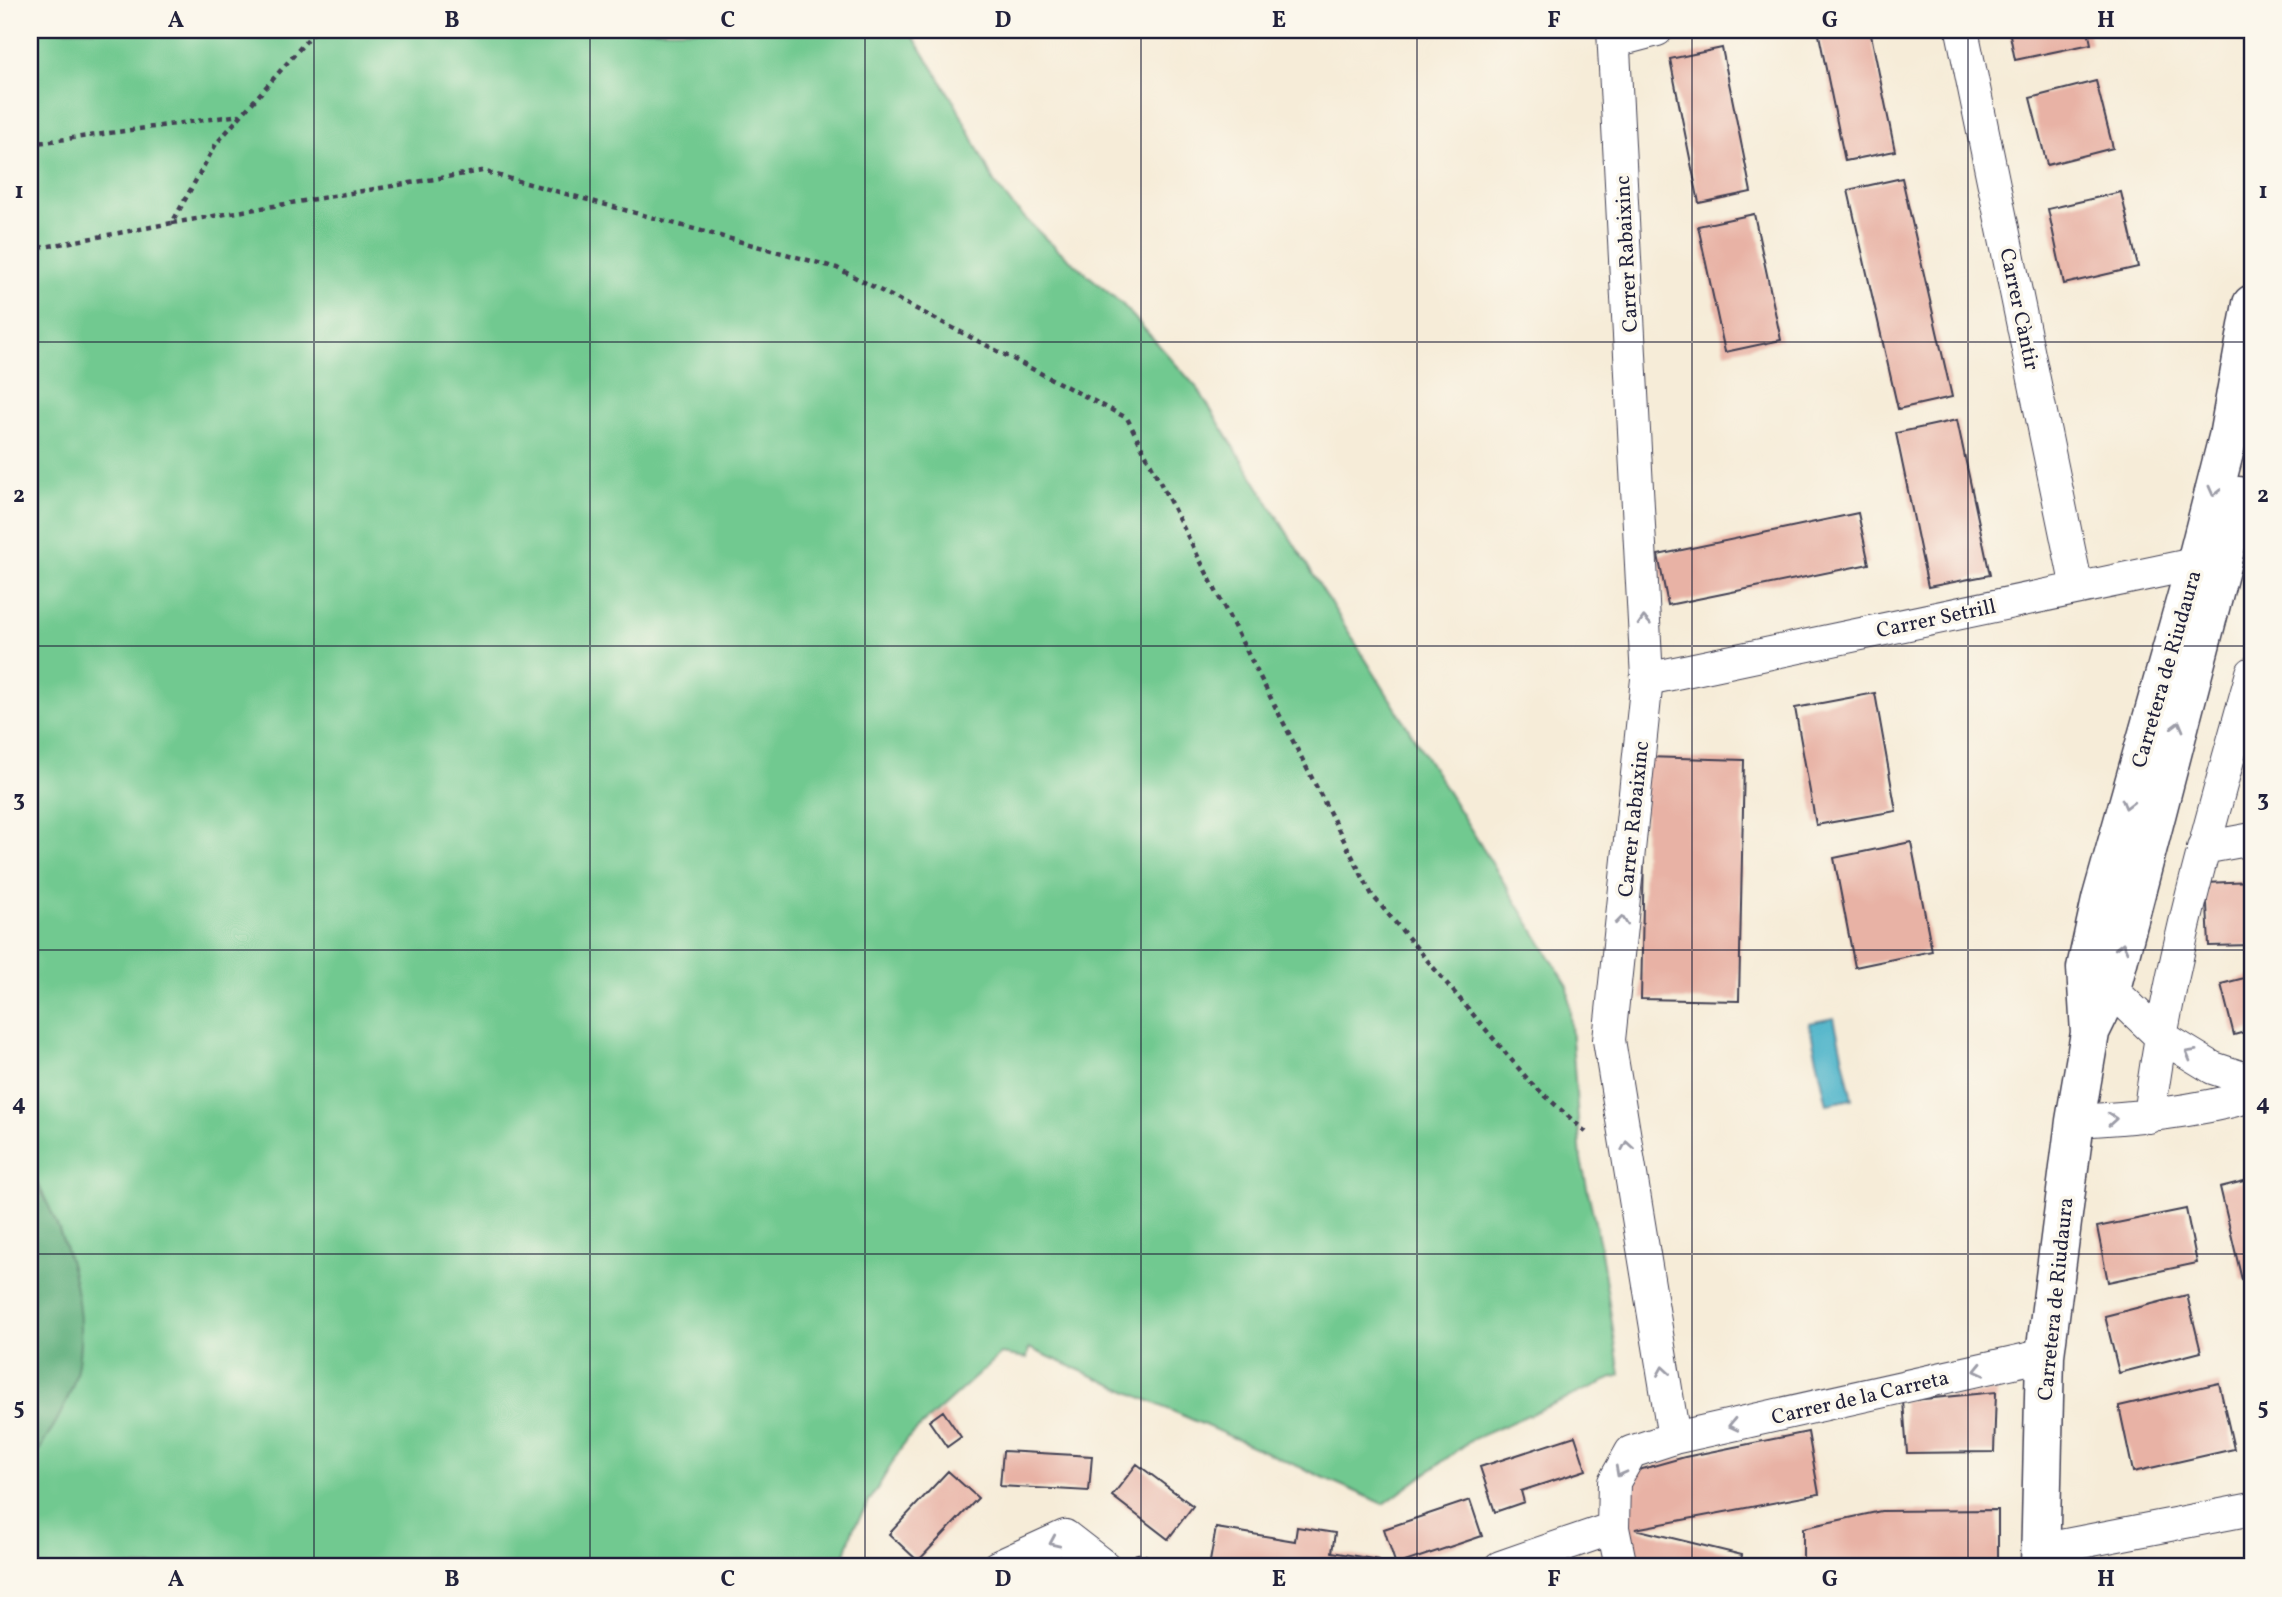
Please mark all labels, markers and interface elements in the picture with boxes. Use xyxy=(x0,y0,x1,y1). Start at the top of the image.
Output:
text: A xyxy=(168,5,184,37)
text: B xyxy=(444,5,460,37)
text: C xyxy=(721,5,735,37)
text: D xyxy=(995,5,1012,37)
text: E xyxy=(1272,5,1286,37)
text: F xyxy=(1547,5,1561,37)
text: G xyxy=(1822,5,1838,37)
text: H xyxy=(2097,5,2115,37)
street label: Carrer Rabaixinc xyxy=(1609,175,1646,333)
text: 1 xyxy=(14,176,24,208)
text: 1 xyxy=(2258,176,2268,208)
street label: Carrer Càntir xyxy=(1991,246,2046,373)
text: 2 xyxy=(13,480,25,512)
text: 2 xyxy=(2257,480,2269,512)
one-way arrow xyxy=(2208,485,2222,497)
street label: Carretera de Riudaura xyxy=(2125,567,2210,772)
street label: Carrer Setrill xyxy=(1874,593,1999,646)
one-way arrow xyxy=(1637,615,1652,626)
one-way arrow xyxy=(2170,720,2184,732)
street label: Carrer Rabaixinc xyxy=(1612,740,1657,899)
text: 3 xyxy=(13,784,25,816)
text: 3 xyxy=(2257,784,2269,816)
one-way arrow xyxy=(2121,798,2135,810)
one-way arrow xyxy=(1614,915,1629,926)
one-way arrow xyxy=(2114,941,2128,953)
one-way arrow xyxy=(2185,1049,2197,1062)
text: 4 xyxy=(12,1088,26,1120)
text: 4 xyxy=(2256,1088,2270,1120)
one-way arrow xyxy=(2107,1112,2118,1127)
one-way arrow xyxy=(1620,1140,1635,1152)
street label: Carretera de Riudaura xyxy=(2031,1196,2082,1402)
one-way arrow xyxy=(1973,1362,1985,1377)
street label: Carrer de la Carreta xyxy=(1769,1364,1952,1433)
one-way arrow xyxy=(1656,1365,1671,1377)
text: 5 xyxy=(13,1392,25,1424)
text: 5 xyxy=(2257,1392,2269,1424)
one-way arrow xyxy=(1727,1417,1739,1431)
one-way arrow xyxy=(1614,1465,1628,1477)
one-way arrow xyxy=(1049,1533,1061,1547)
text: A xyxy=(168,1564,184,1596)
text: B xyxy=(444,1564,460,1596)
text: C xyxy=(721,1564,735,1596)
text: D xyxy=(995,1564,1012,1596)
text: E xyxy=(1272,1564,1286,1596)
text: F xyxy=(1547,1564,1561,1596)
text: G xyxy=(1822,1564,1838,1596)
text: H xyxy=(2097,1564,2115,1596)

